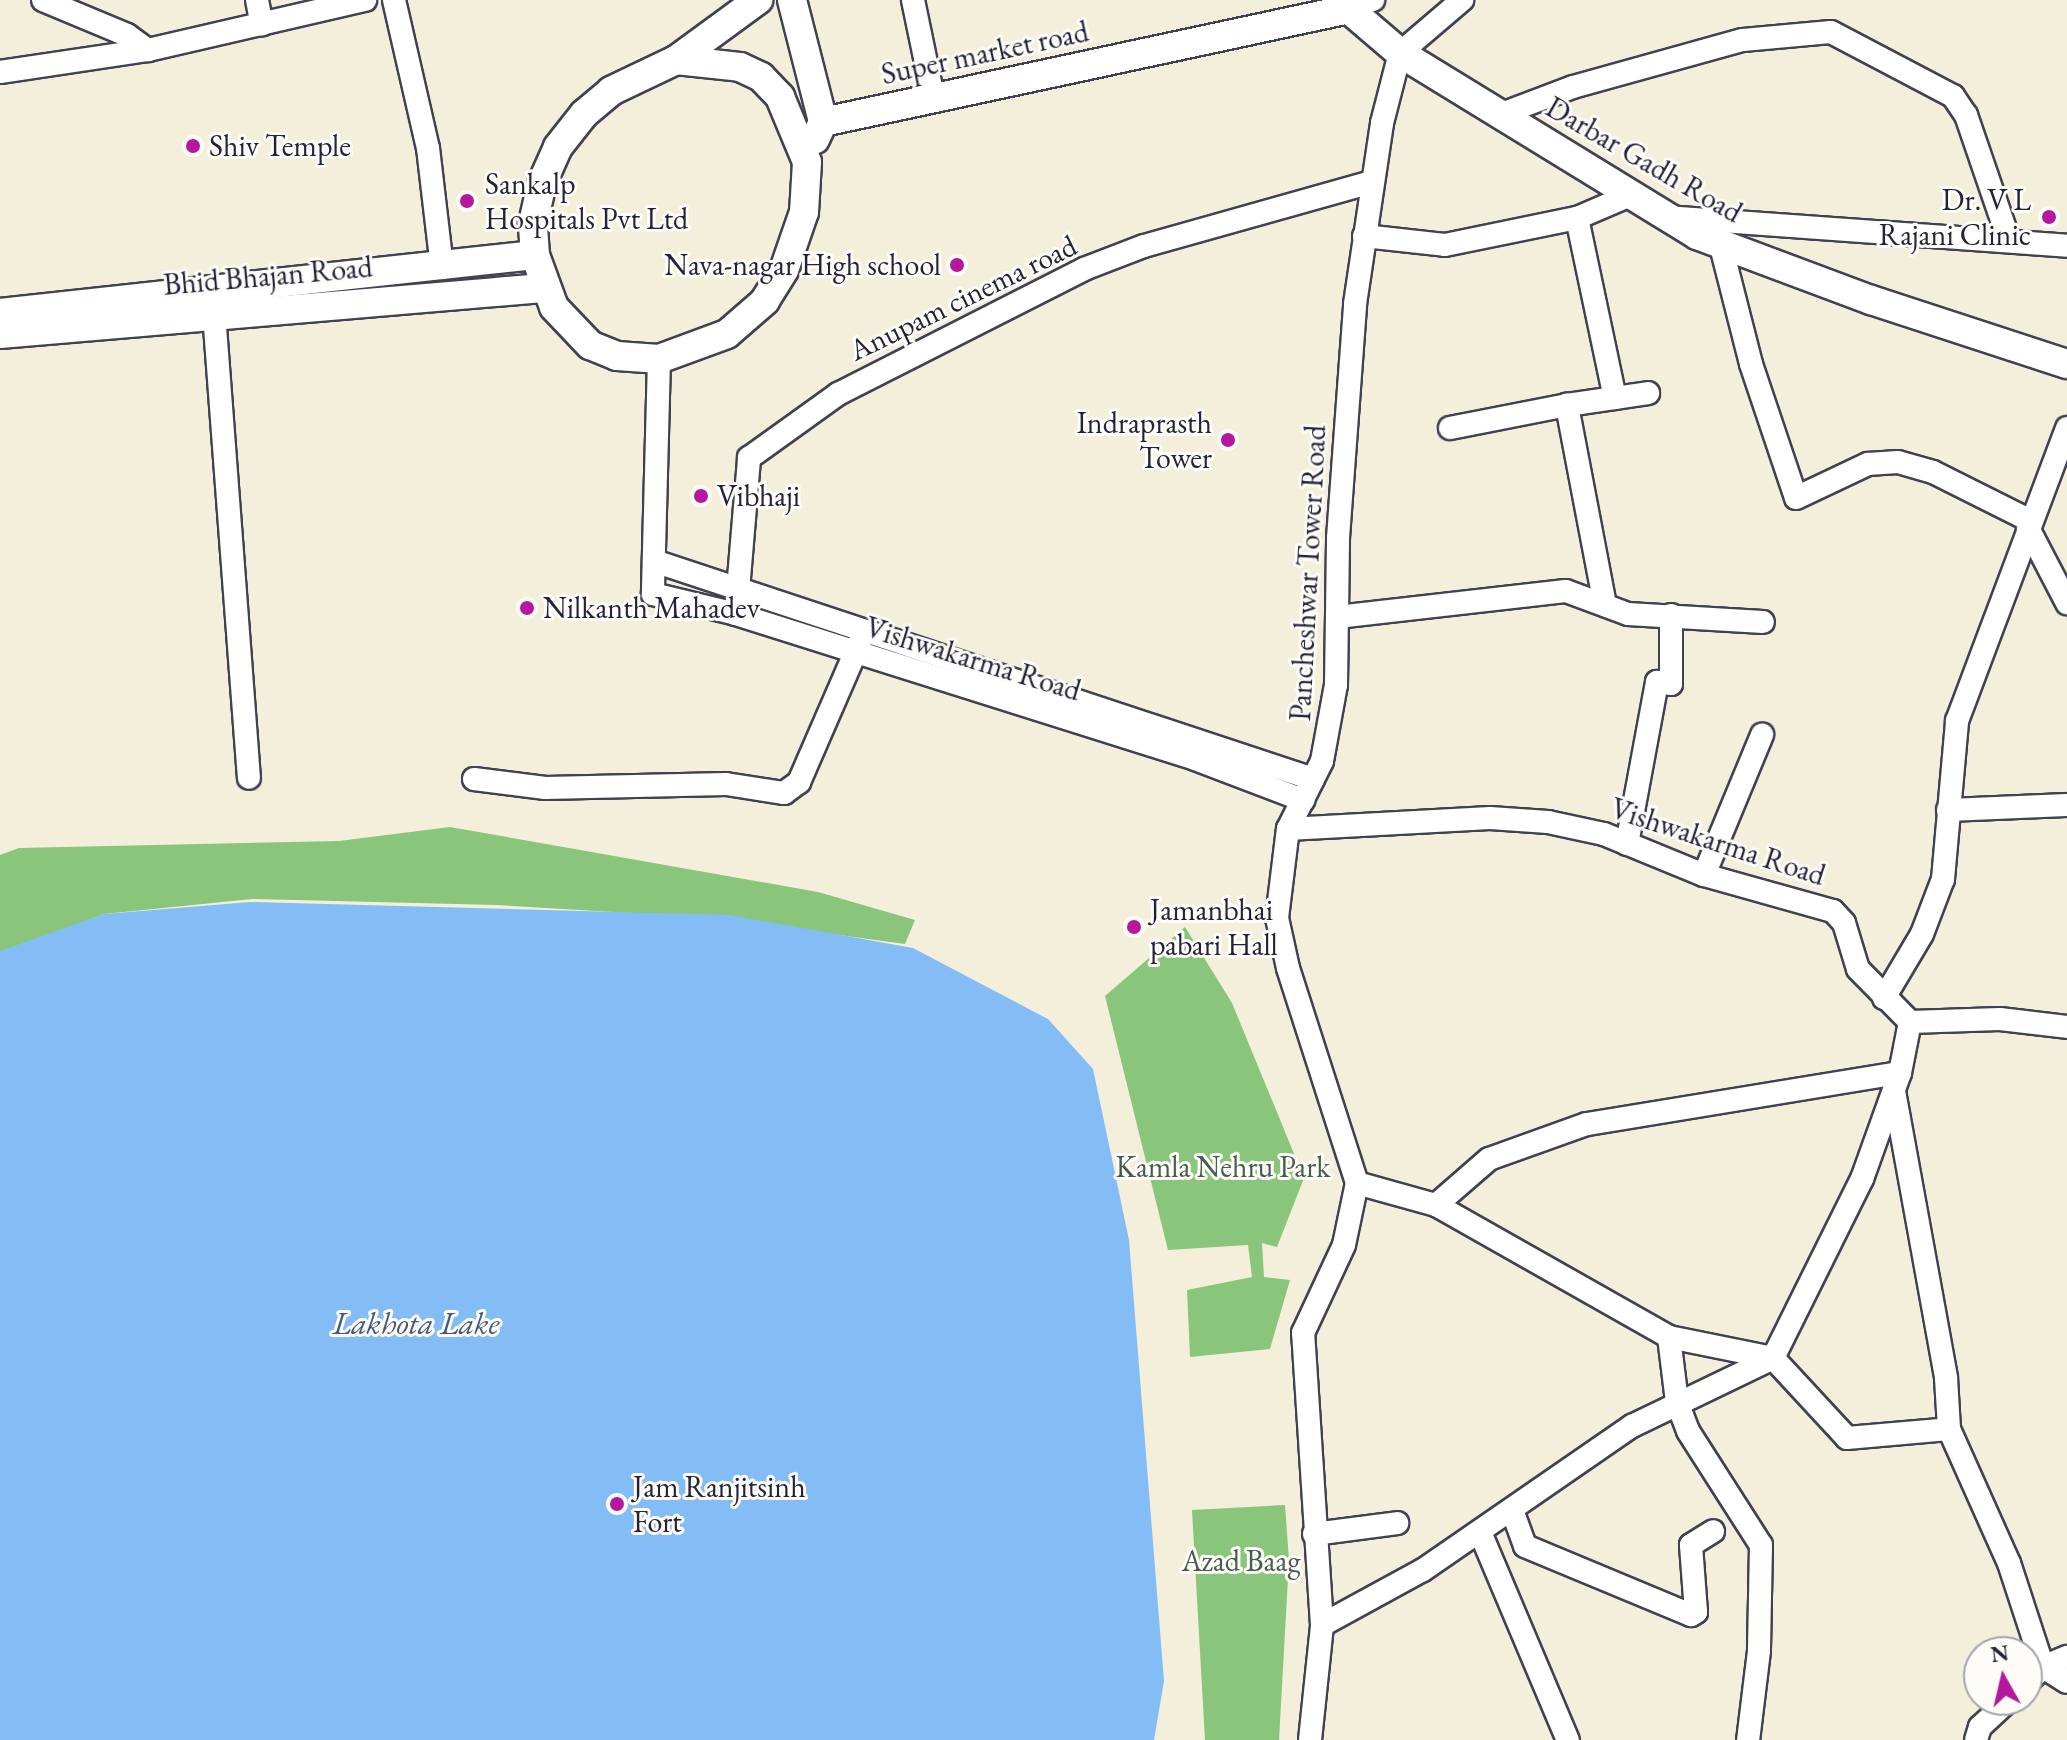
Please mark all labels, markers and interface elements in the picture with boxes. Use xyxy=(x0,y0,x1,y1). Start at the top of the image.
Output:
street label: Super market road xyxy=(878,13,1092,93)
street label: Darbar Gadh Road xyxy=(1539,89,1749,231)
place label: Shiv Temple xyxy=(209,128,351,164)
marker: Shiv Temple xyxy=(184,137,202,155)
place label: Sankalp Hospitals Pvt Ltd xyxy=(485,166,688,236)
place label: Dr. V L Rajani Clinic xyxy=(1879,182,2031,252)
marker: Sankalp Hospitals Pvt Ltd xyxy=(456,190,478,212)
marker: Dr. V L Rajani Clinic xyxy=(2038,206,2060,228)
street label: Anupam cinema road xyxy=(843,227,1083,369)
place label: Nava-nagar High school xyxy=(664,247,941,283)
street label: Bhid Bhajan Road xyxy=(162,249,374,303)
marker: Nava-nagar High school xyxy=(948,256,966,274)
place label: Indraprasth Tower xyxy=(1077,405,1212,476)
street label: Pancheshwar Tower Road xyxy=(1282,424,1334,722)
marker: Indraprasth Tower xyxy=(1219,431,1237,449)
place label: Vibhaji xyxy=(717,478,800,514)
marker: Vibhaji xyxy=(692,487,710,505)
place label: Nilkanth Mahadev xyxy=(543,590,760,626)
marker: Nilkanth Mahadev xyxy=(518,599,536,617)
street label: Vishwakarma Road xyxy=(861,609,1085,709)
street label: Vishwakarma Road xyxy=(1606,790,1830,894)
place label: Jamanbhai pabari Hall xyxy=(1150,892,1278,962)
marker: Jamanbhai pabari Hall xyxy=(1125,918,1143,936)
park label: Kamla Nehru Park xyxy=(1116,1149,1330,1185)
water label: Lakhota Lake xyxy=(333,1304,499,1342)
place label: Jam Ranjitsinh Fort xyxy=(633,1469,806,1540)
marker: Jam Ranjitsinh Fort xyxy=(608,1495,626,1513)
park label: Azad Baag xyxy=(1181,1543,1301,1579)
north arrow xyxy=(1963,1636,2043,1716)
text: N xyxy=(1989,1638,2011,1669)

